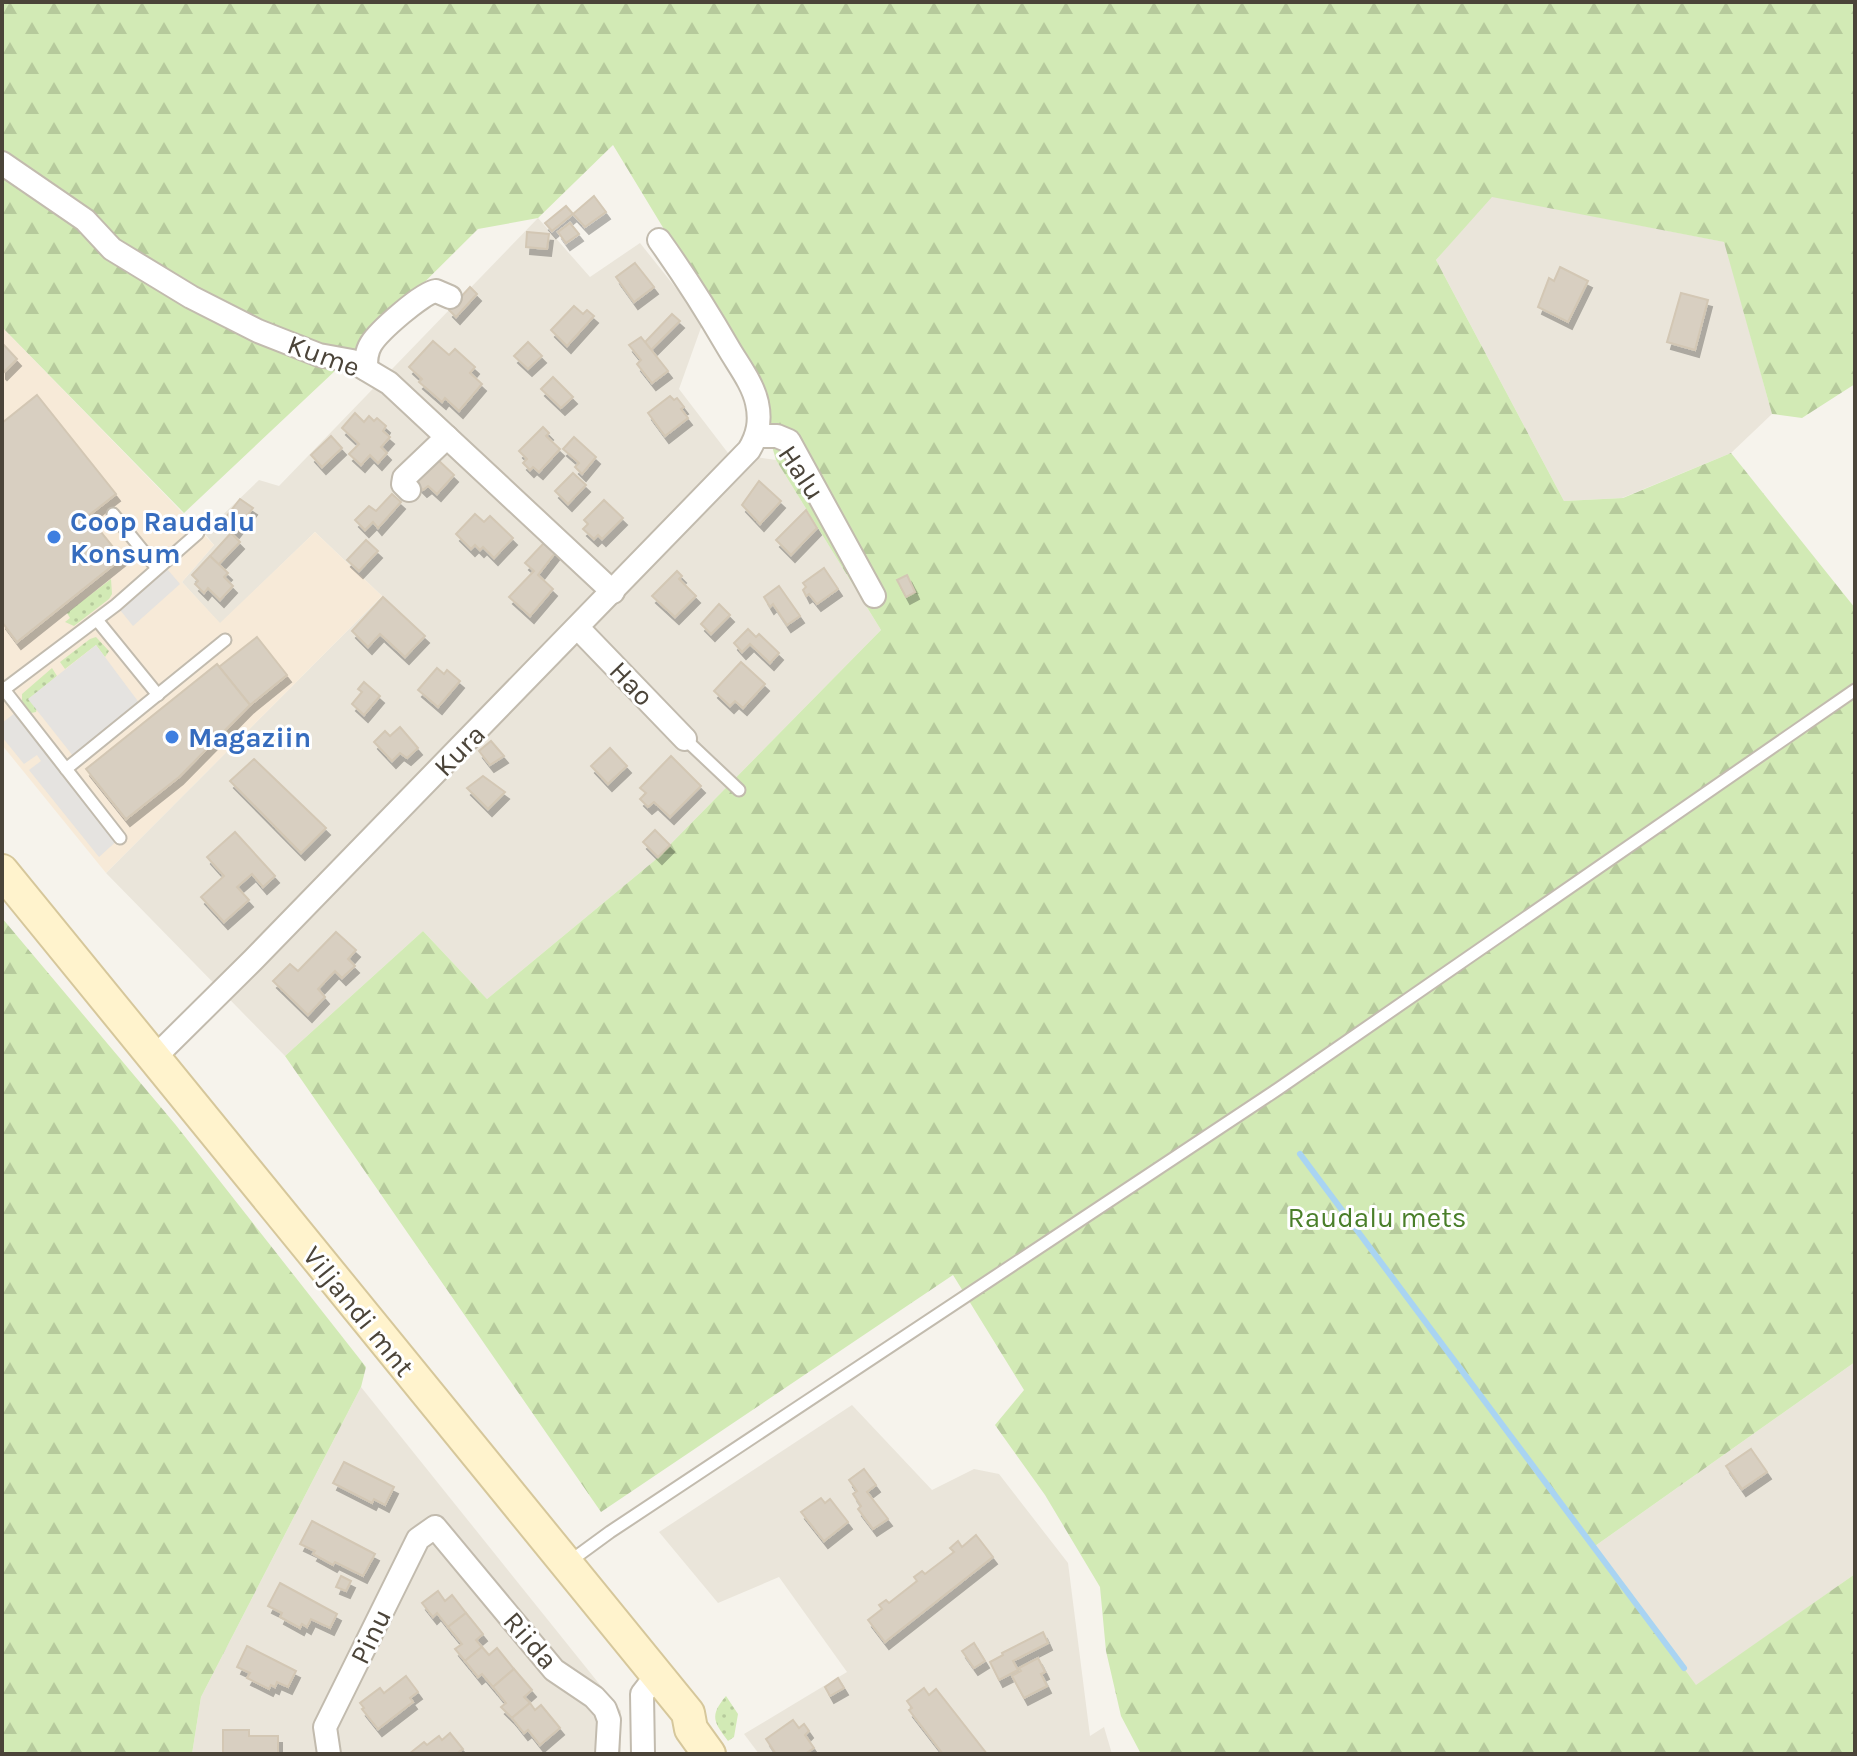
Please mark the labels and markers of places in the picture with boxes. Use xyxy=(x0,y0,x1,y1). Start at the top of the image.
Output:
place label: Coop Raudalu Konsum xyxy=(70,505,255,570)
marker: Coop Raudalu Konsum xyxy=(45,528,63,546)
place label: Magaziin xyxy=(188,721,311,754)
marker: Magaziin xyxy=(163,728,181,746)

